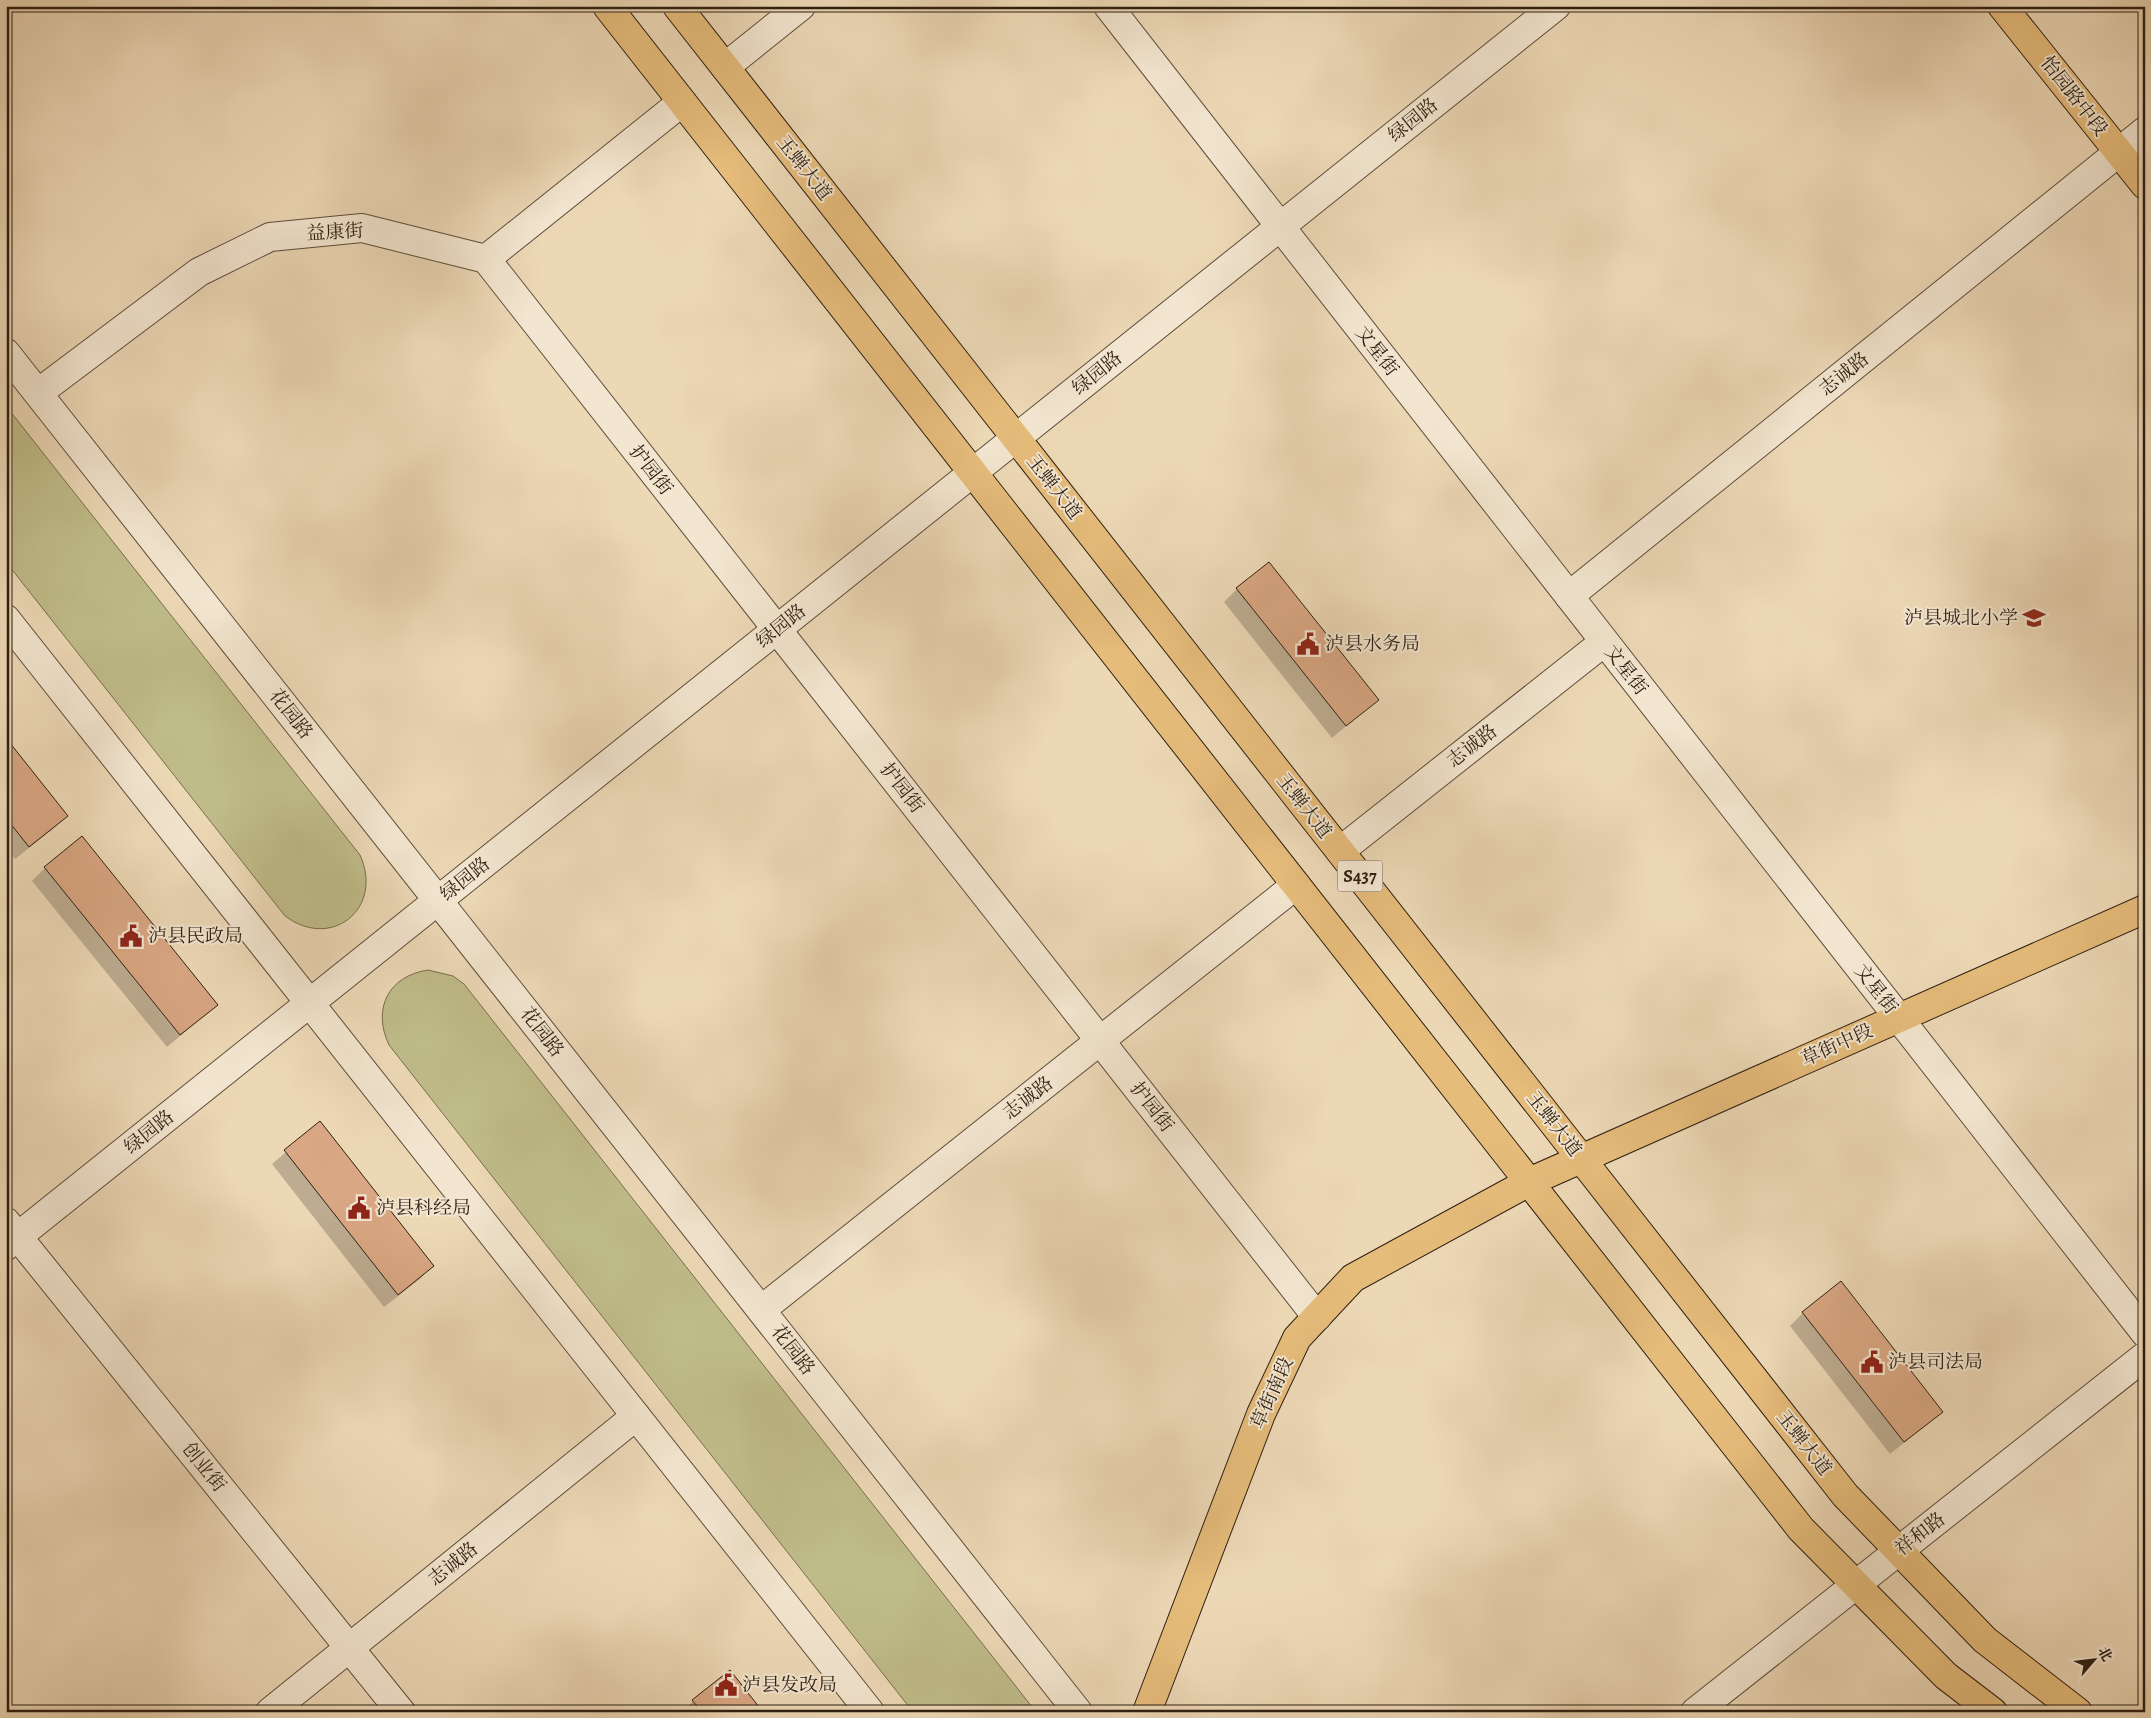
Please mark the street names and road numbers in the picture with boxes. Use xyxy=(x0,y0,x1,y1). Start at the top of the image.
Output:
street label: 怡园路中段 xyxy=(2035,51,2113,141)
street label: 绿园路 xyxy=(1383,92,1443,148)
street label: 玉蝉大道 xyxy=(770,130,838,206)
street label: 益康街 xyxy=(306,218,364,246)
street label: 文星街 xyxy=(1349,321,1405,381)
street label: 绿园路 xyxy=(1067,345,1127,401)
street label: 志诚路 xyxy=(1814,346,1874,402)
street label: 护园街 xyxy=(623,440,679,500)
street label: 玉蝉大道 xyxy=(1020,449,1088,525)
street label: 绿园路 xyxy=(751,598,811,654)
street label: 文星街 xyxy=(1598,640,1654,700)
street label: 花园路 xyxy=(263,684,319,744)
street label: 志诚路 xyxy=(1442,718,1502,774)
street label: 护园街 xyxy=(874,758,930,818)
street label: 玉蝉大道 xyxy=(1270,768,1338,844)
street label: 绿园路 xyxy=(435,851,495,907)
road number: S437 xyxy=(1338,860,1382,891)
street label: 文星街 xyxy=(1848,959,1904,1019)
street label: 花园路 xyxy=(514,1002,570,1062)
street label: 草街中段 xyxy=(1797,1018,1877,1072)
street label: 志诚路 xyxy=(998,1070,1058,1126)
street label: 护园街 xyxy=(1124,1077,1180,1137)
street label: 玉蝉大道 xyxy=(1520,1086,1588,1162)
street label: 绿园路 xyxy=(119,1104,179,1160)
street label: 花园路 xyxy=(765,1320,821,1380)
street label: 草街南段 xyxy=(1245,1353,1299,1433)
street label: 玉蝉大道 xyxy=(1770,1405,1838,1481)
street label: 创业街 xyxy=(176,1437,232,1497)
street label: 祥和路 xyxy=(1890,1506,1950,1562)
street label: 志诚路 xyxy=(423,1536,483,1592)

